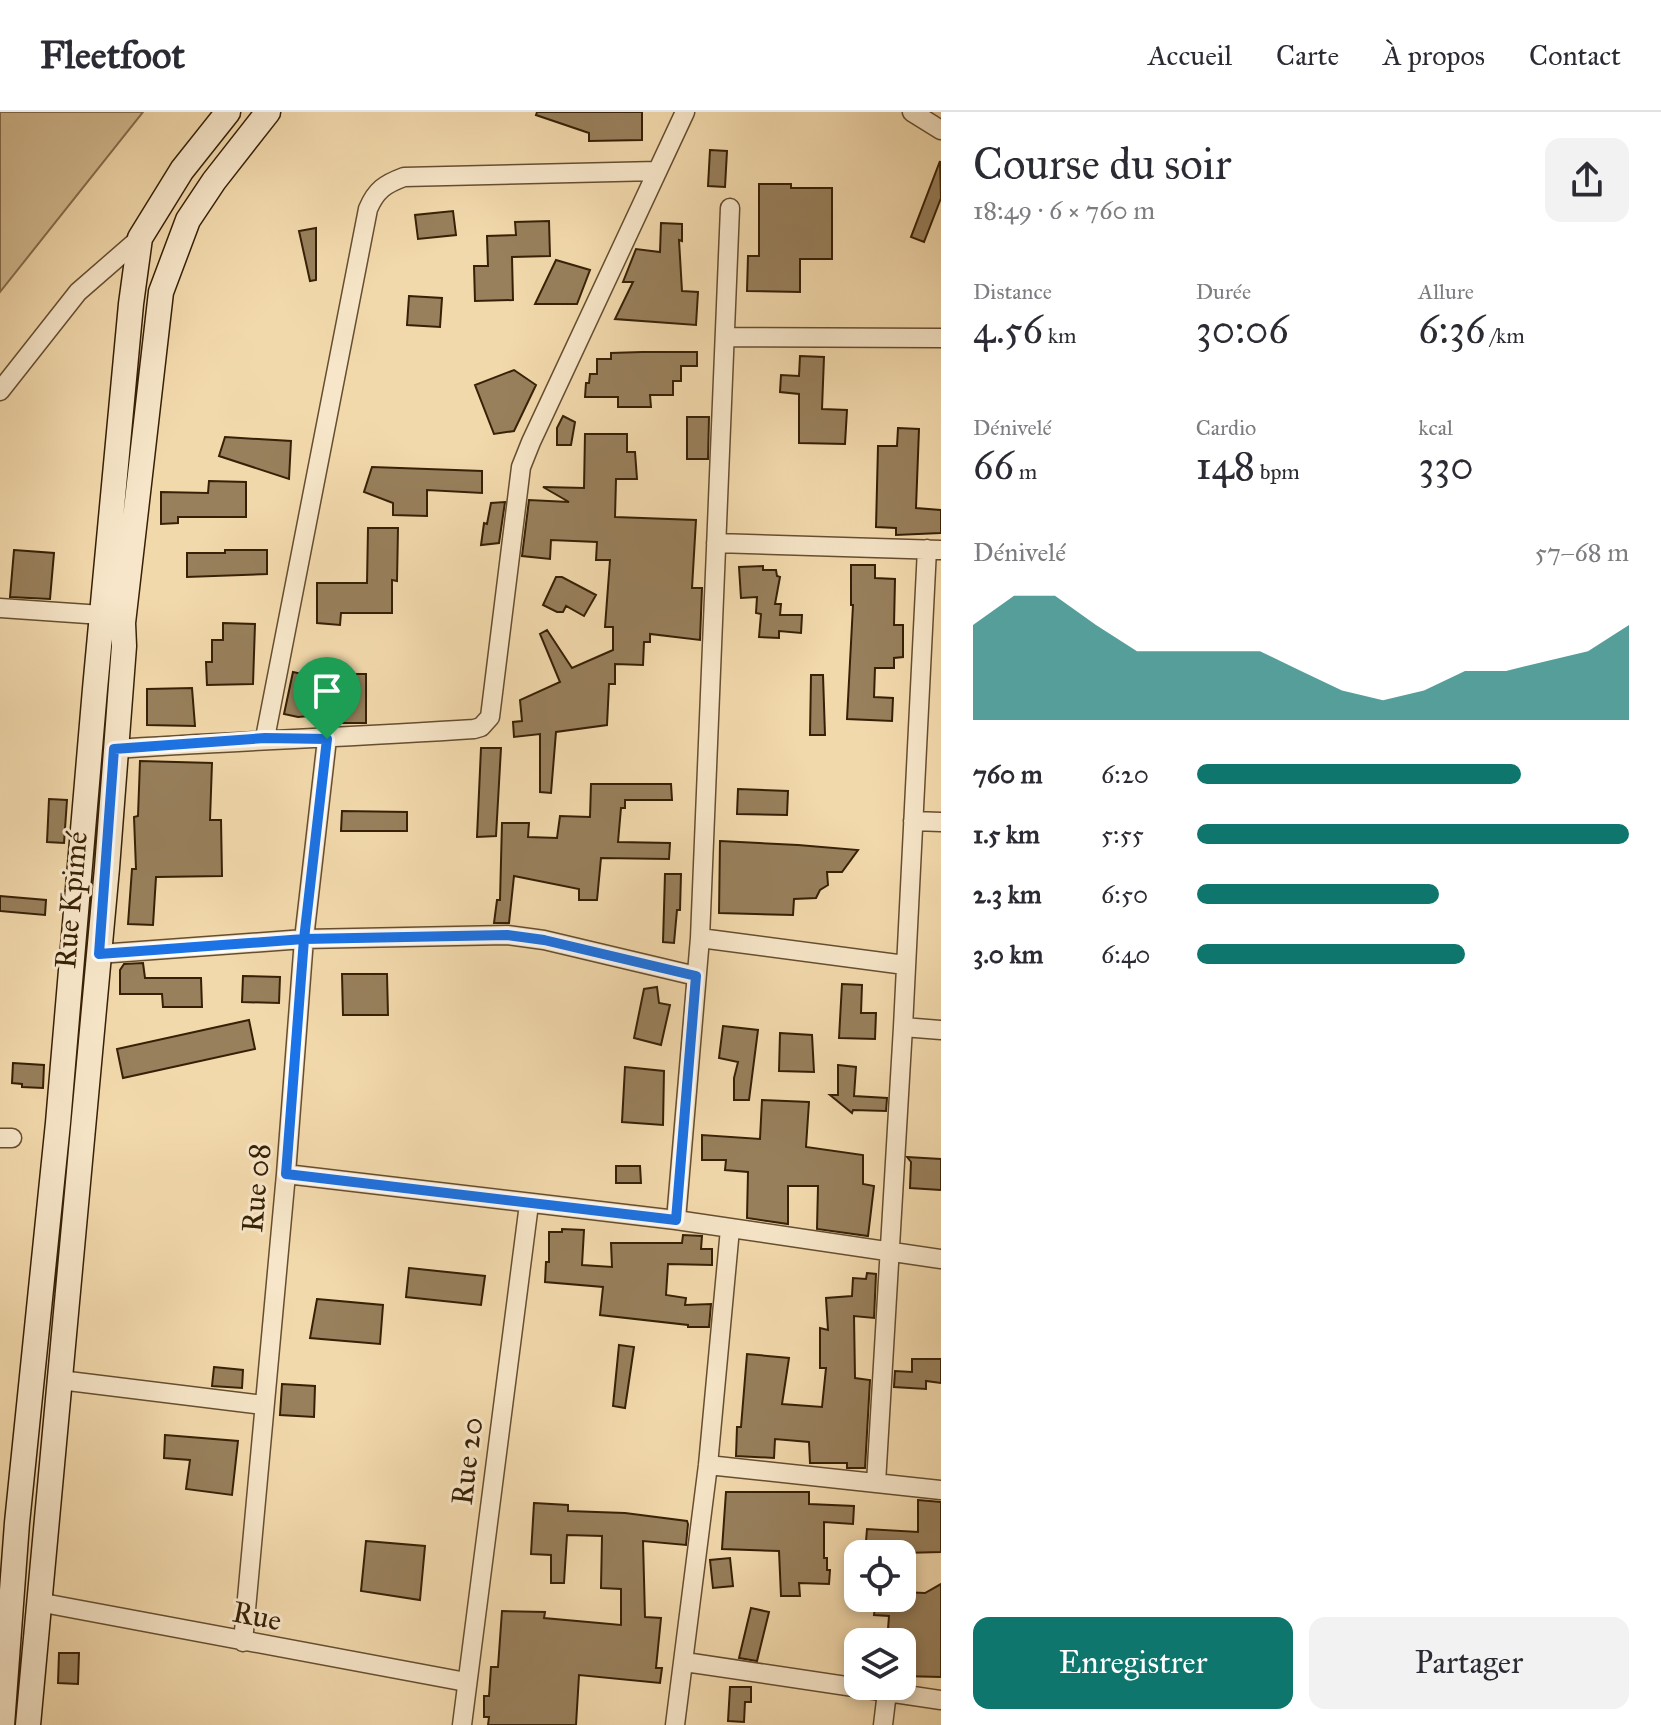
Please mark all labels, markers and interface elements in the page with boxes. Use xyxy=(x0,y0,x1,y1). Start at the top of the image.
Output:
text: Fleetfoot xyxy=(40,32,185,78)
text: Accueil xyxy=(1148,38,1232,73)
text: Carte xyxy=(1276,38,1339,73)
text: À propos xyxy=(1383,38,1485,73)
text: Contact xyxy=(1529,38,1621,73)
text: Course du soir xyxy=(973,137,1231,191)
button: share xyxy=(1545,138,1629,222)
text: 18:49 · 6 × 760 m xyxy=(973,194,1155,226)
text: Distance xyxy=(973,278,1052,305)
text: Durée xyxy=(1196,278,1251,305)
text: Allure xyxy=(1418,278,1474,305)
text: 4.56 xyxy=(973,305,1043,354)
text: 30:06 xyxy=(1196,305,1289,354)
text: 6:36 xyxy=(1418,305,1485,354)
text: km xyxy=(1043,322,1077,349)
text: /km xyxy=(1485,322,1525,349)
text: Dénivelé xyxy=(973,414,1052,441)
text: Cardio xyxy=(1196,414,1256,441)
text: kcal xyxy=(1418,414,1453,441)
text: 66 xyxy=(973,441,1014,490)
text: 148 xyxy=(1196,441,1255,490)
text: 330 xyxy=(1418,441,1474,490)
text: m xyxy=(1014,458,1037,485)
text: bpm xyxy=(1255,458,1300,485)
text: Dénivelé xyxy=(973,536,1066,568)
text: 57–68 m xyxy=(1535,536,1629,568)
pin xyxy=(293,657,361,739)
icon: arrive xyxy=(305,669,349,713)
text: 760 m xyxy=(973,758,1043,790)
text: 6:20 xyxy=(1101,758,1149,790)
text: 1.5 km xyxy=(973,818,1040,850)
text: 5:55 xyxy=(1101,818,1144,850)
street label: Rue Kpimé xyxy=(47,829,95,970)
text: 2.3 km xyxy=(973,878,1042,910)
text: 6:50 xyxy=(1101,878,1148,910)
text: 3.0 km xyxy=(973,938,1043,970)
text: 6:40 xyxy=(1101,938,1151,970)
street label: Rue 08 xyxy=(234,1142,278,1234)
street label: Rue 20 xyxy=(444,1415,490,1507)
map controls xyxy=(844,1540,916,1700)
button: locate xyxy=(844,1540,916,1612)
street label: Rue xyxy=(229,1594,285,1638)
button: Enregistrer xyxy=(973,1617,1293,1709)
button: Partager xyxy=(1309,1617,1629,1709)
button: layers xyxy=(844,1628,916,1700)

